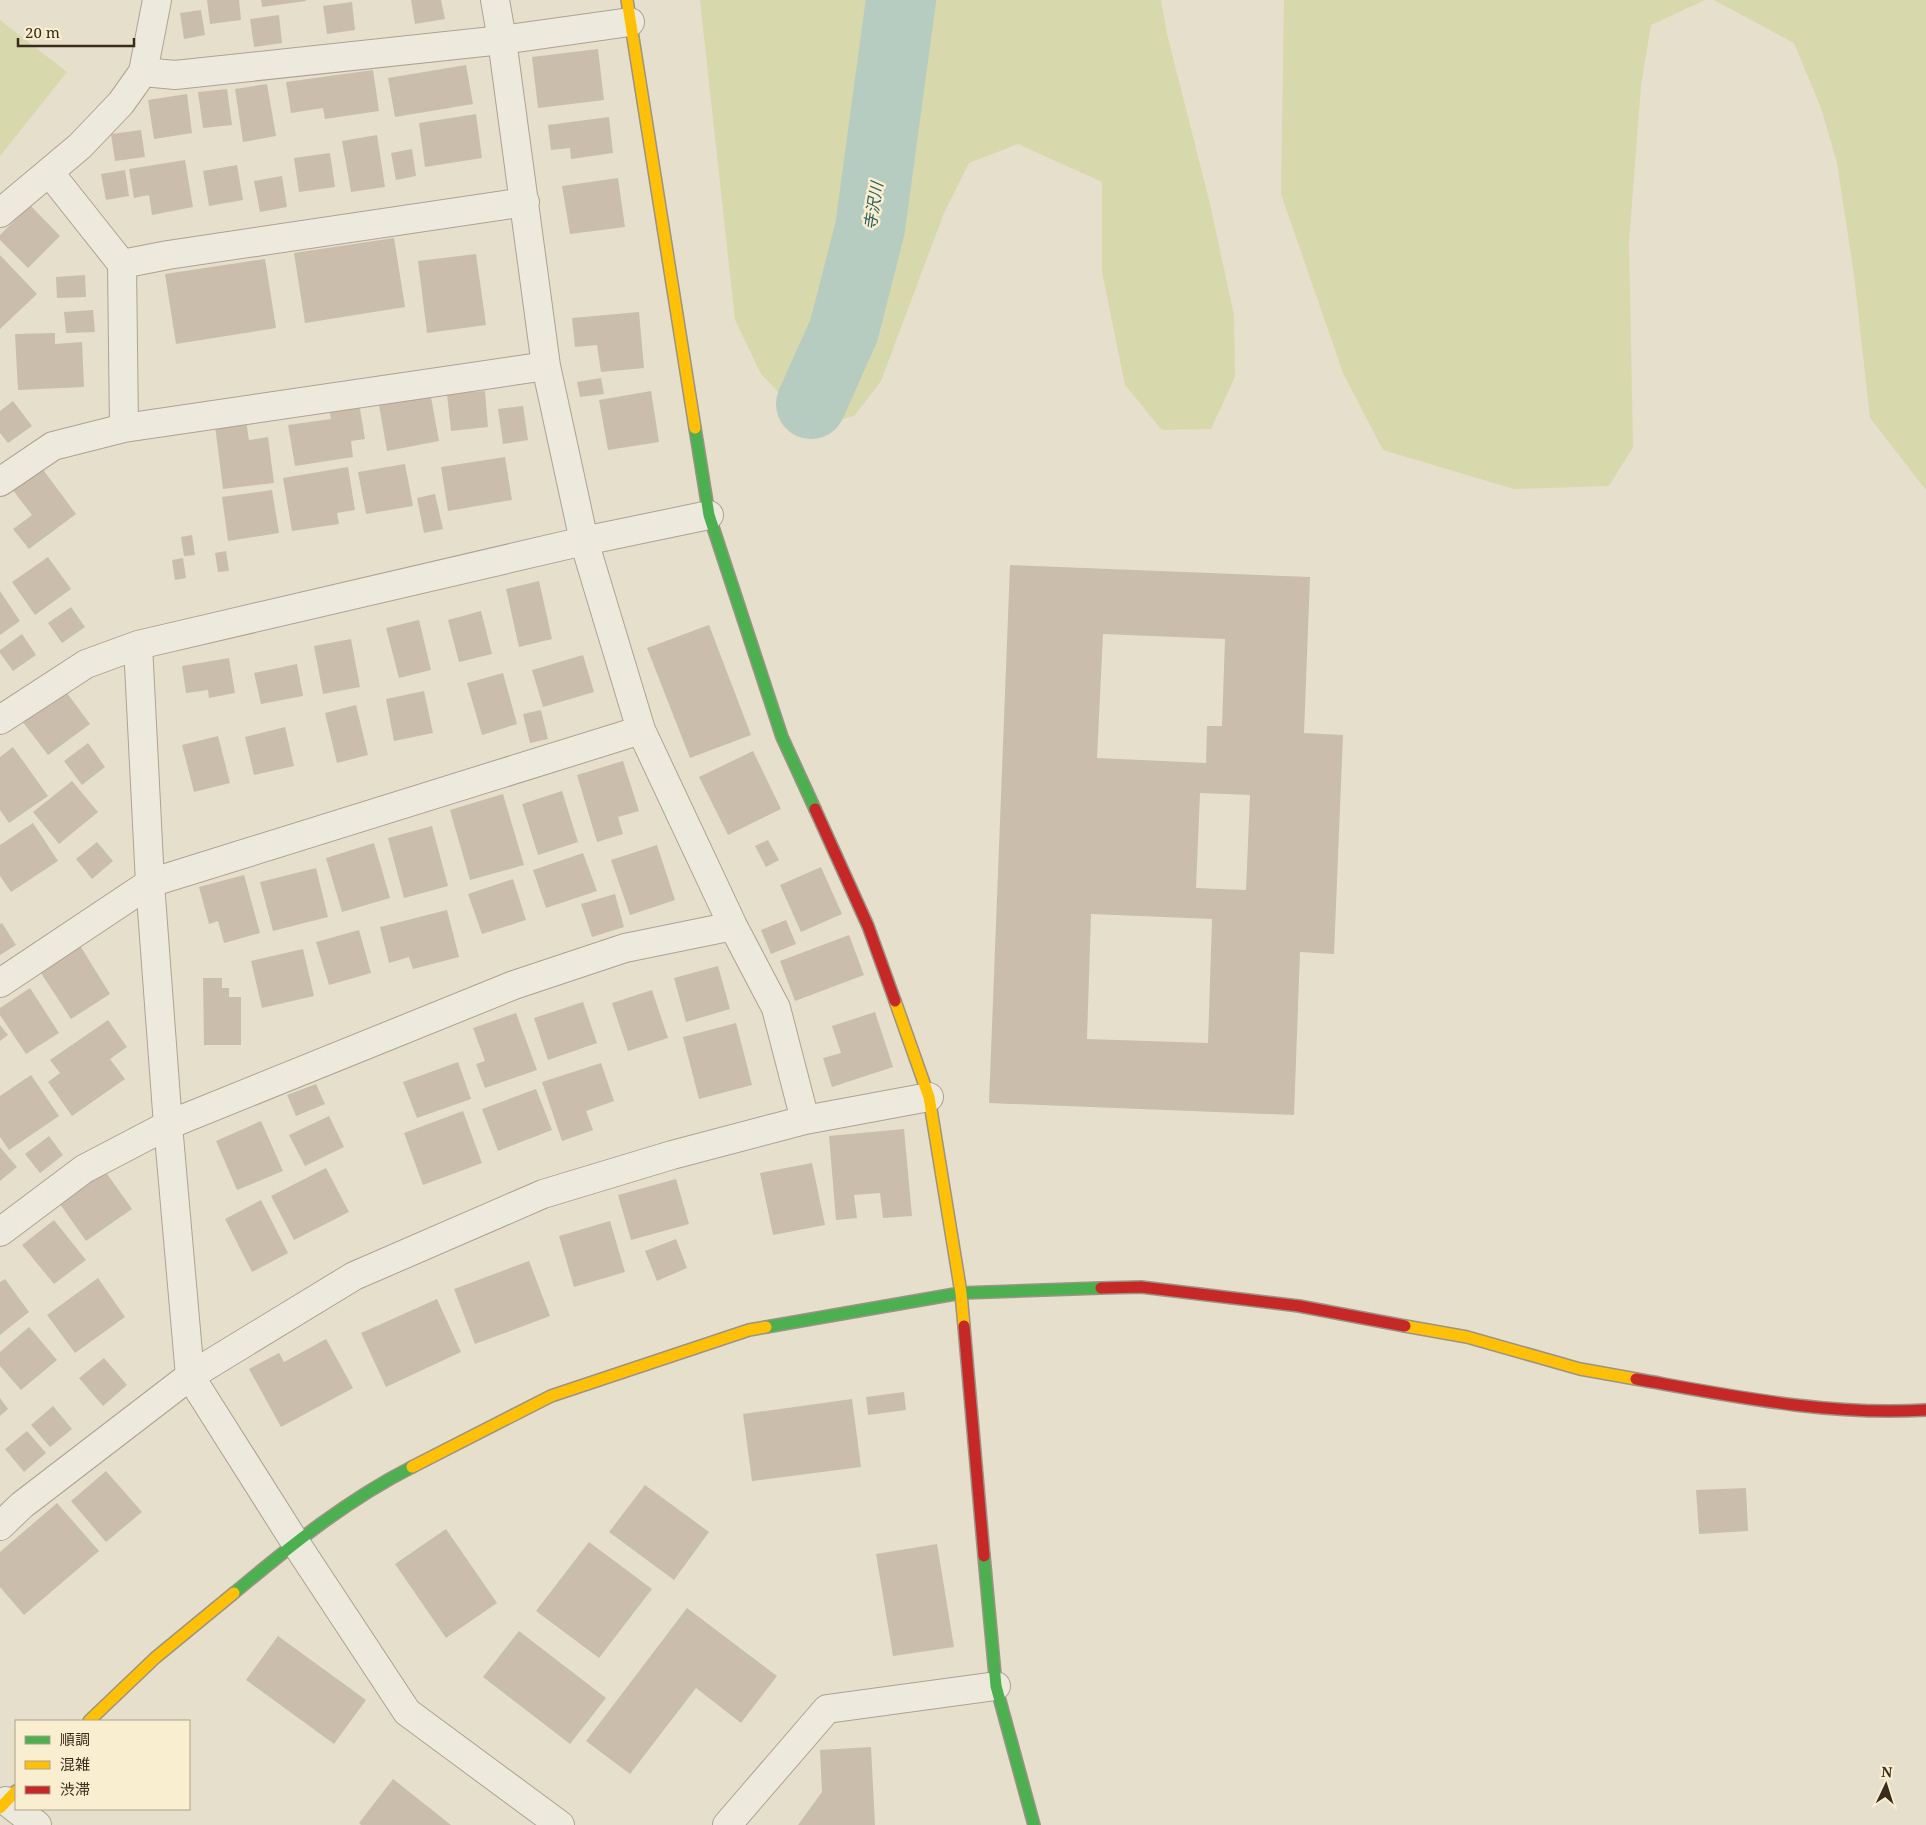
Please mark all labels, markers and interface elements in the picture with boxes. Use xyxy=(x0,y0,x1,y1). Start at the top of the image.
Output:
scale bar xyxy=(18,15,134,47)
text: 20 m xyxy=(25,22,60,42)
water label: 寺沢川 xyxy=(858,179,888,231)
legend xyxy=(15,1720,190,1810)
text: 順調 xyxy=(60,1729,90,1749)
text: 混雑 xyxy=(60,1754,90,1774)
north arrow xyxy=(1861,1760,1911,1810)
text: N xyxy=(1881,1762,1893,1781)
text: 渋滞 xyxy=(60,1779,90,1799)

